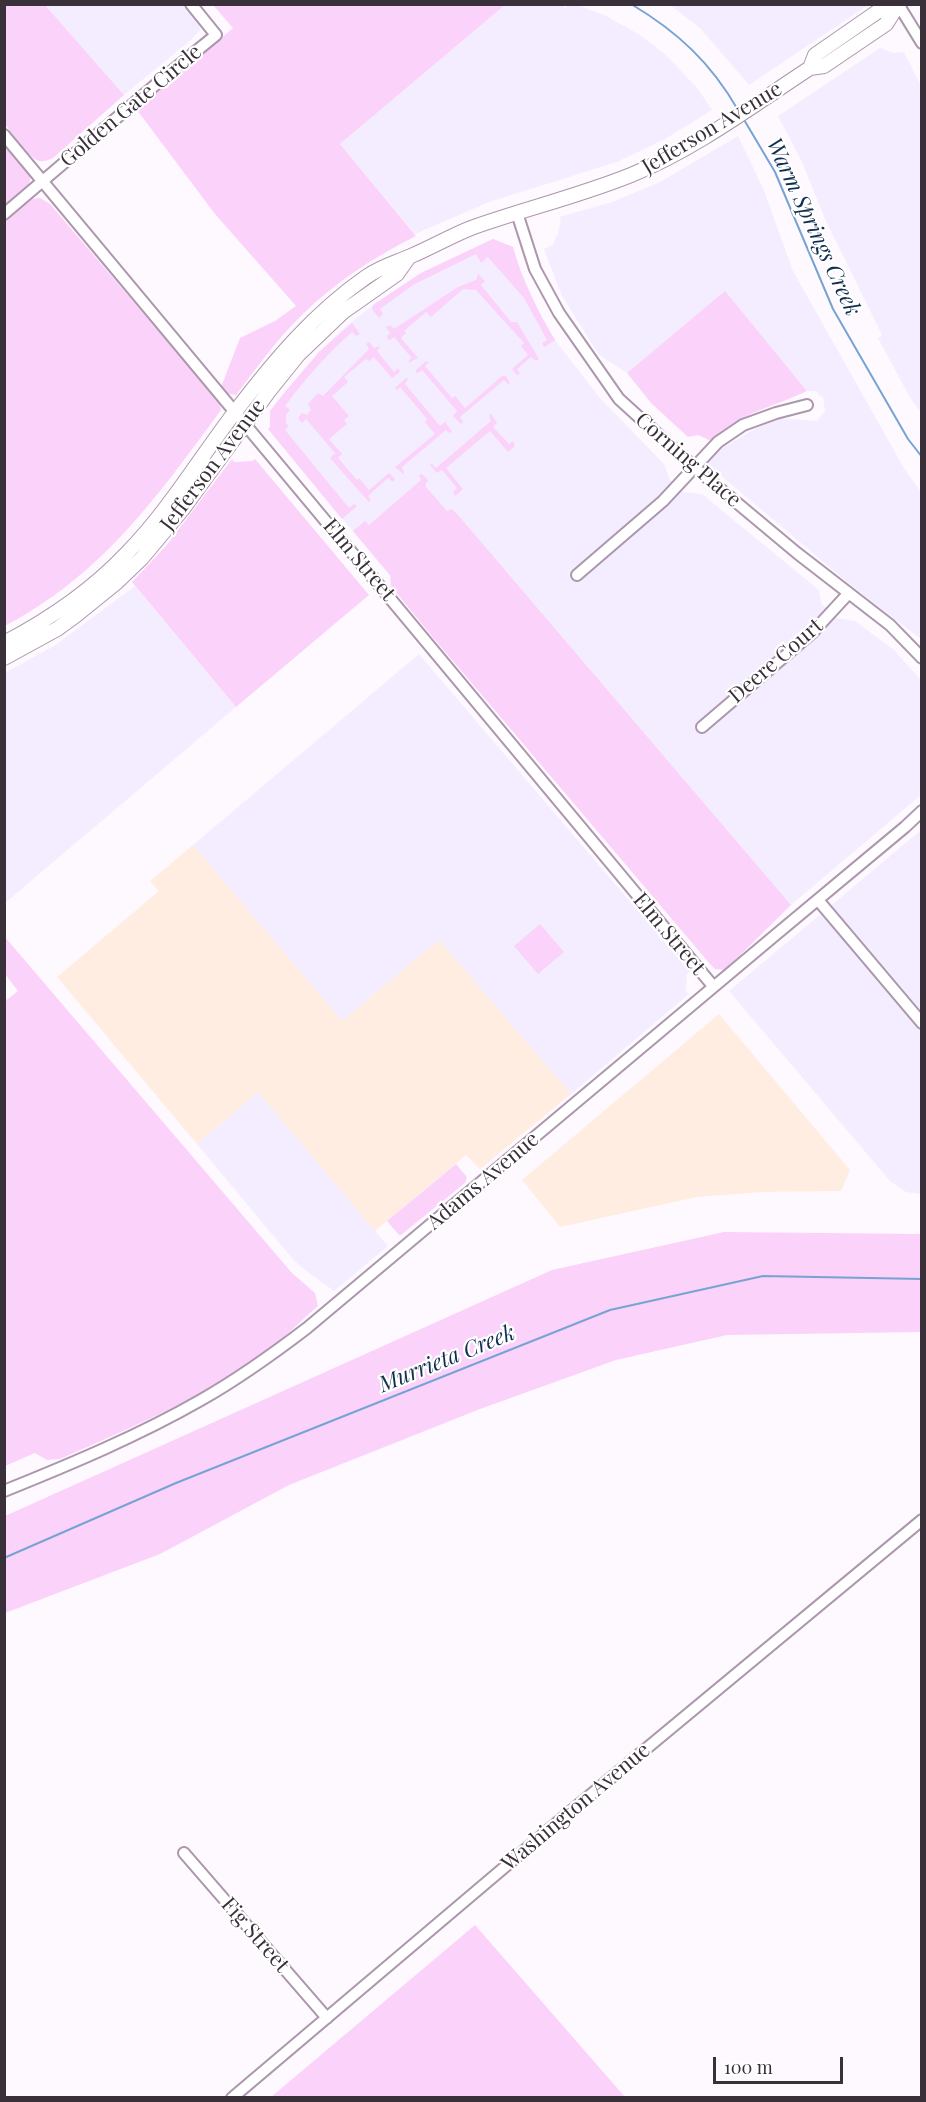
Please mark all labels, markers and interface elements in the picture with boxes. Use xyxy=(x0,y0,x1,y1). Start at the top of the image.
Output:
street label: Golden Gate Circle xyxy=(55,39,207,173)
street label: Jefferson Avenue xyxy=(638,76,786,180)
water label: Warm Springs Creek xyxy=(760,134,866,320)
street label: Jefferson Avenue xyxy=(155,394,271,536)
street label: Corning Place xyxy=(630,407,746,513)
street label: Elm Street xyxy=(318,514,400,606)
street label: Deere Court xyxy=(724,613,828,709)
street label: Elm Street xyxy=(628,888,710,980)
street label: Adams Avenue xyxy=(422,1127,544,1235)
water label: Murrieta Creek xyxy=(375,1320,519,1398)
street label: Washington Avenue xyxy=(497,1738,655,1876)
street label: Fig Street xyxy=(216,1892,294,1978)
scale bar xyxy=(716,2045,846,2083)
text: 100 m xyxy=(724,2055,773,2079)

